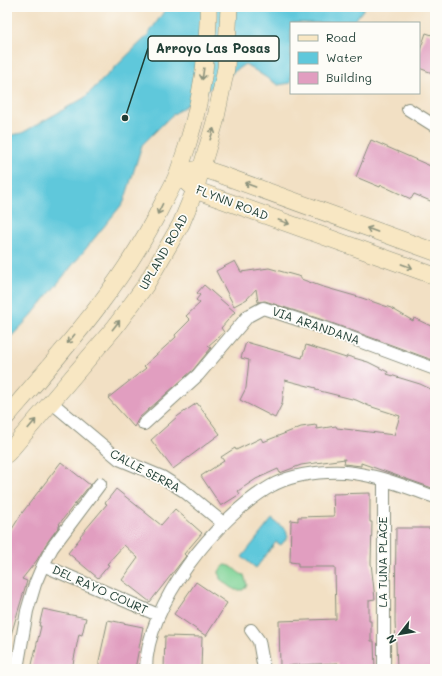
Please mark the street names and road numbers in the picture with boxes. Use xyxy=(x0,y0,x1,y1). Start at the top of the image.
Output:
street label: FLYNN ROAD xyxy=(194,181,271,223)
street label: UPLAND ROAD xyxy=(135,211,191,292)
street label: VIA ARANDANA xyxy=(270,303,362,348)
street label: CALLE SERRA xyxy=(107,445,183,495)
street label: LA TUNA PLACE xyxy=(374,516,390,607)
street label: DEL RAYO COURT xyxy=(50,561,151,617)

